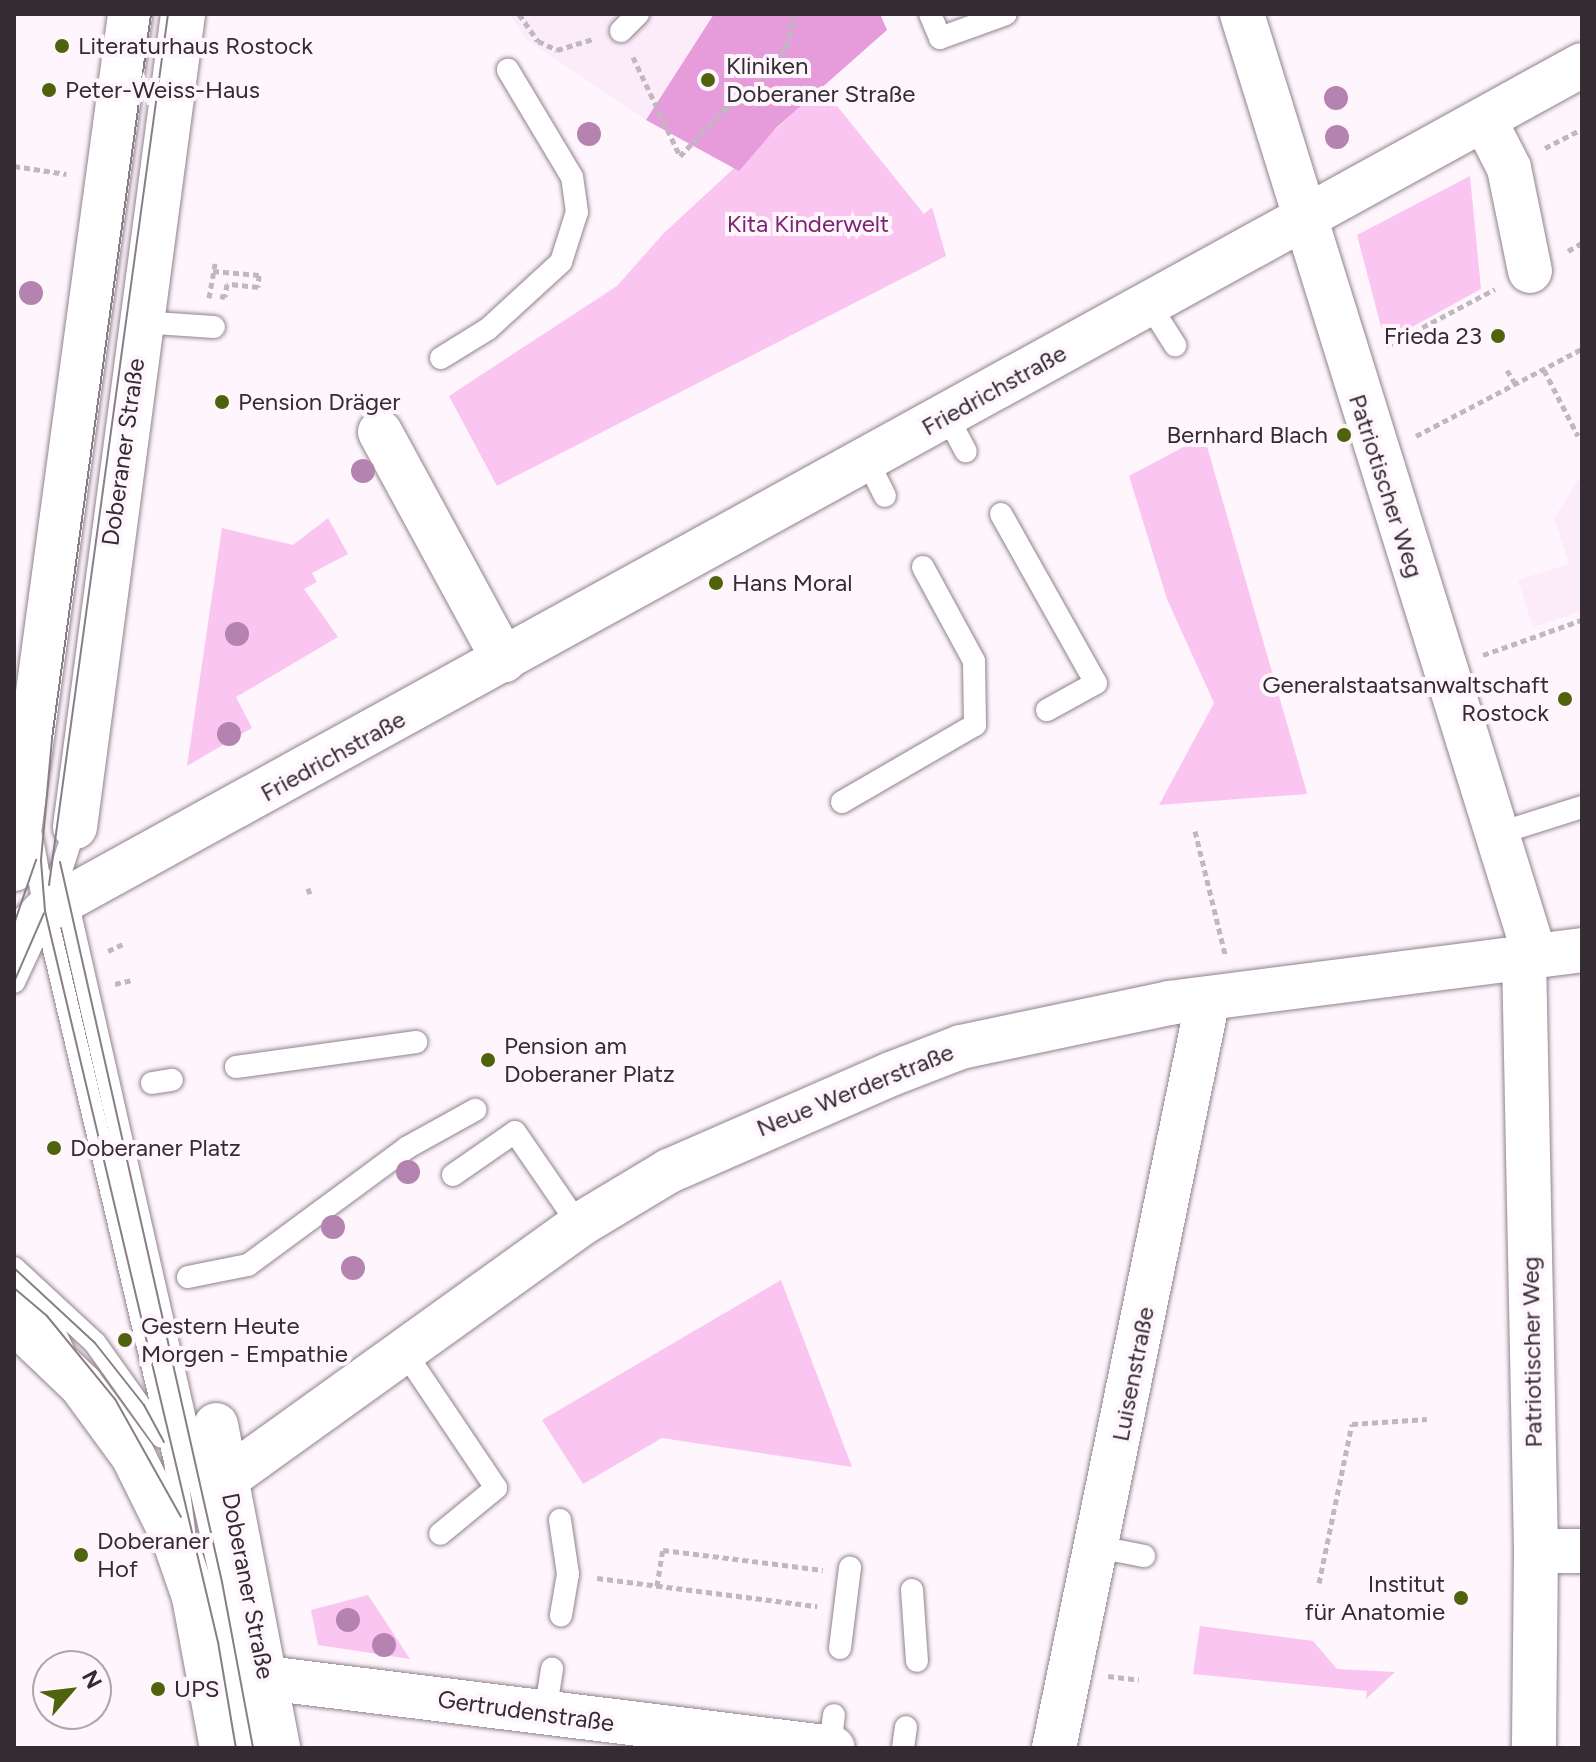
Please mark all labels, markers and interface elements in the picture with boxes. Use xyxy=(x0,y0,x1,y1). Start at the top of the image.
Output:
place label: Literaturhaus Rostock xyxy=(78,32,313,60)
marker: Literaturhaus Rostock xyxy=(53,37,71,55)
place label: Kliniken Doberaner Straße xyxy=(726,52,915,108)
marker: Kliniken Doberaner Straße xyxy=(697,69,719,91)
place label: Peter-Weiss-Haus xyxy=(65,76,260,104)
marker: Peter-Weiss-Haus xyxy=(40,81,58,99)
park label: Kita Kinderwelt xyxy=(727,210,889,238)
place label: Frieda 23 xyxy=(1384,322,1482,350)
marker: Frieda 23 xyxy=(1489,327,1507,345)
street label: Friedrichstraße xyxy=(917,338,1071,442)
street label: Doberaner Straße xyxy=(96,356,150,548)
place label: Pension Dräger xyxy=(238,388,400,416)
street label: Patriotischer Weg xyxy=(1343,391,1429,581)
marker: Pension Dräger xyxy=(213,393,231,411)
place label: Bernhard Blach xyxy=(1166,421,1328,449)
marker: Bernhard Blach xyxy=(1335,426,1353,444)
place label: Hans Moral xyxy=(732,569,853,597)
marker: Hans Moral xyxy=(707,574,725,592)
place label: Generalstaatsanwaltschaft Rostock xyxy=(1262,671,1549,727)
marker: Generalstaatsanwaltschaft Rostock xyxy=(1556,690,1574,708)
street label: Friedrichstraße xyxy=(256,704,410,808)
place label: Pension am Doberaner Platz xyxy=(504,1032,675,1088)
street label: Neue Werderstraße xyxy=(752,1037,958,1143)
marker: Pension am Doberaner Platz xyxy=(479,1051,497,1069)
place label: Doberaner Platz xyxy=(70,1134,241,1162)
marker: Doberaner Platz xyxy=(45,1139,63,1157)
street label: Patriotischer Weg xyxy=(1516,1256,1548,1448)
street label: Luisenstraße xyxy=(1106,1304,1160,1444)
place label: Gestern Heute Morgen - Empathie xyxy=(141,1312,348,1368)
marker: Gestern Heute Morgen - Empathie xyxy=(116,1331,134,1349)
street label: Doberaner Straße xyxy=(216,1490,280,1682)
place label: Doberaner Hof xyxy=(97,1527,210,1583)
marker: Doberaner Hof xyxy=(72,1546,90,1564)
place label: Institut für Anatomie xyxy=(1305,1570,1445,1626)
marker: Institut für Anatomie xyxy=(1452,1589,1470,1607)
north arrow xyxy=(32,1650,112,1730)
text: N xyxy=(76,1666,108,1693)
place label: UPS xyxy=(174,1675,220,1703)
marker: UPS xyxy=(149,1680,167,1698)
street label: Gertrudenstraße xyxy=(436,1684,616,1738)

